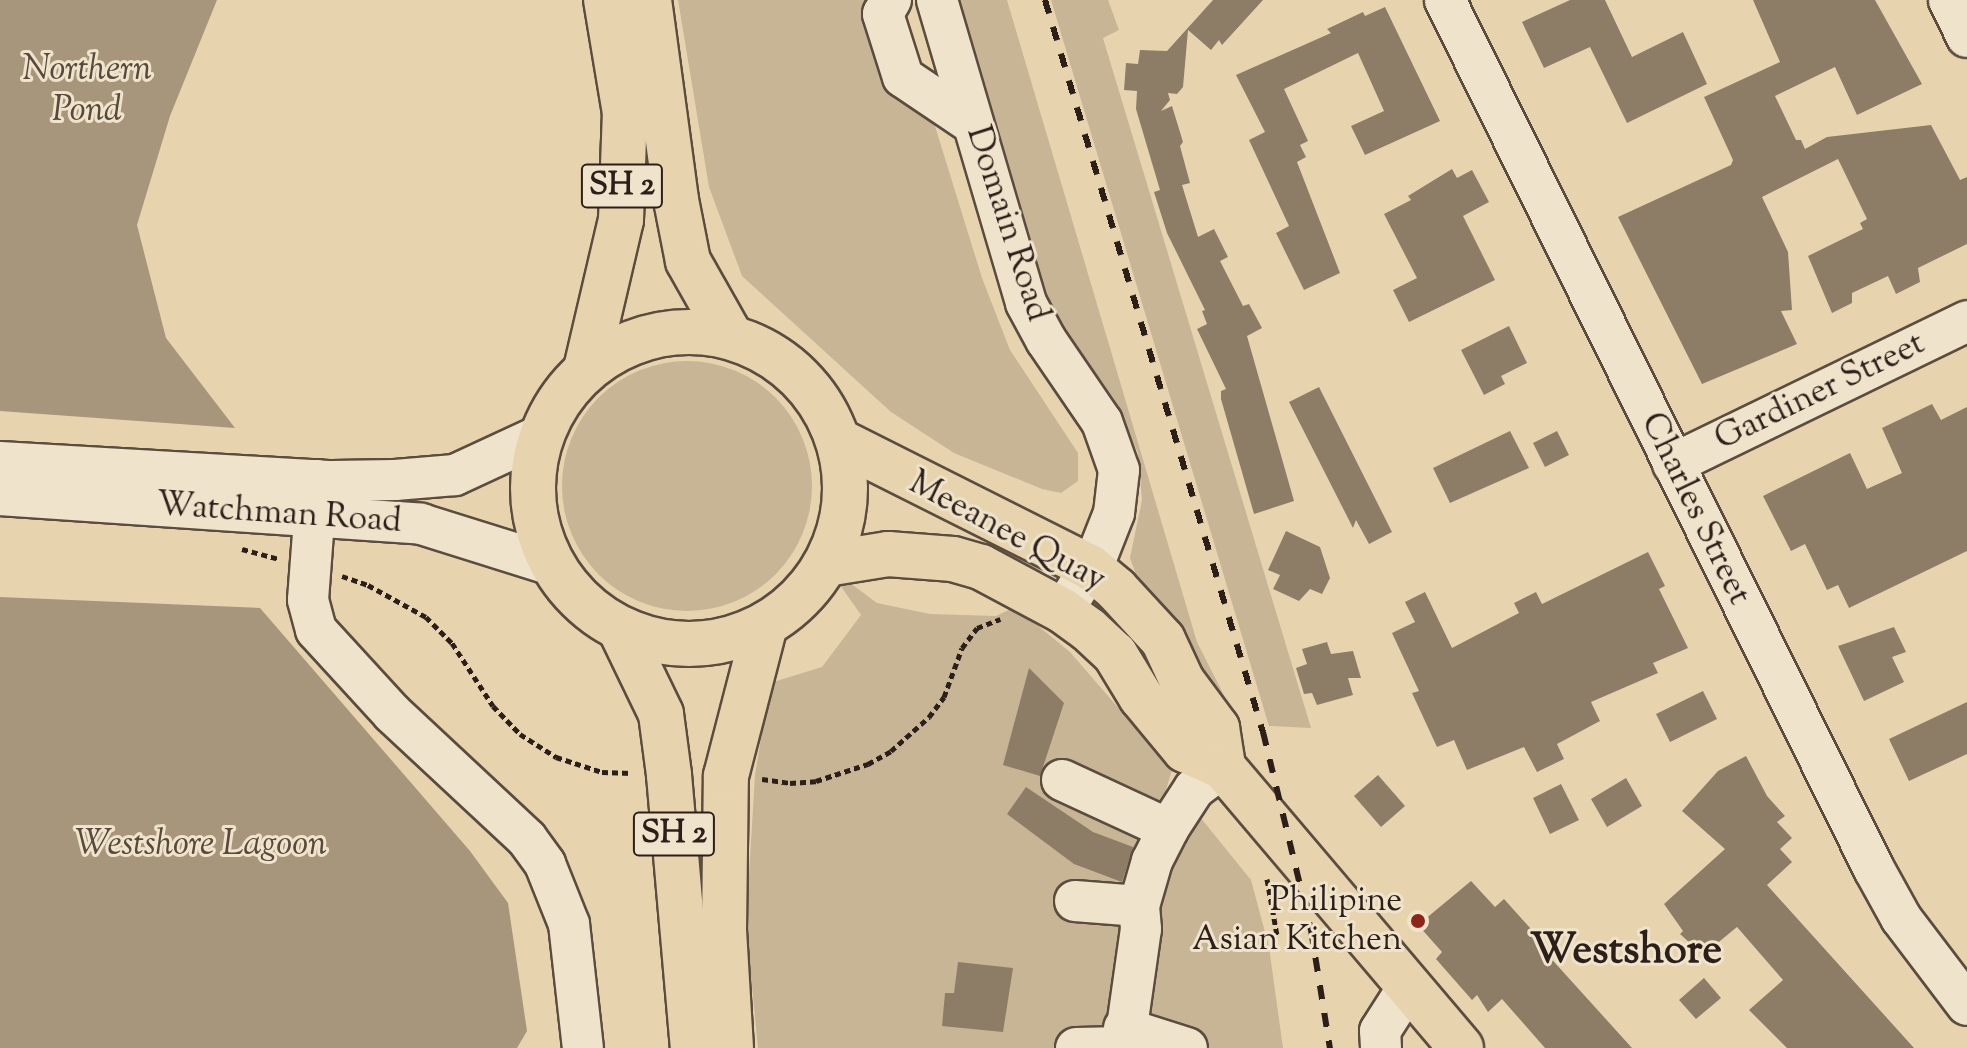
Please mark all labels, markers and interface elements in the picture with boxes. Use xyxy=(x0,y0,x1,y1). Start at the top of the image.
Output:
water label: Northern Pond xyxy=(22,48,152,133)
street label: Domain Road xyxy=(956,121,1058,327)
road number: SH 2 xyxy=(580,158,664,214)
street label: Gardiner Street xyxy=(1709,324,1931,460)
street label: Charles Street xyxy=(1631,406,1759,612)
street label: Meeanee Quay xyxy=(902,463,1112,601)
street label: Watchman Road xyxy=(155,485,403,543)
road number: SH 2 xyxy=(632,806,716,862)
water label: Westshore Lagoon xyxy=(75,824,327,868)
place label: Philipine Asian Kitchen xyxy=(1192,881,1402,960)
marker: Philipine Asian Kitchen xyxy=(1409,912,1427,930)
district label: Westshore xyxy=(1530,927,1722,977)

